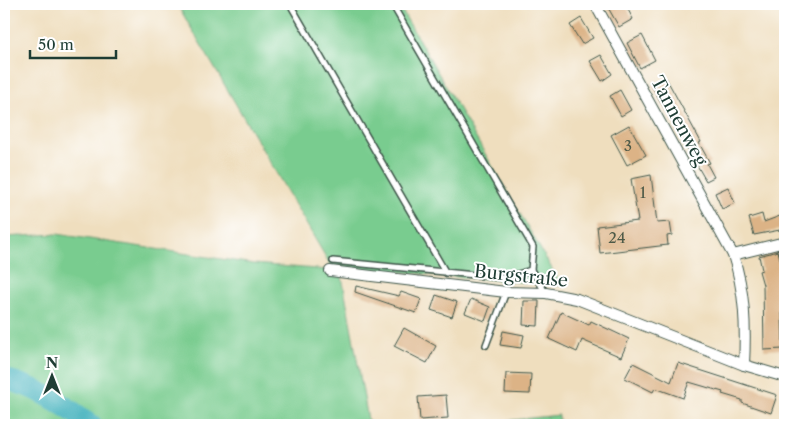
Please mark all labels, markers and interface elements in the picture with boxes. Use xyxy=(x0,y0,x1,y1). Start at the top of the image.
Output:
scale bar xyxy=(30,28,116,60)
text: 50 m xyxy=(38,35,74,54)
street label: Tannenweg xyxy=(646,72,712,170)
house number: 3 xyxy=(624,136,632,155)
house number: 1 xyxy=(640,183,647,202)
house number: 24 xyxy=(608,228,626,247)
street label: Burgstraße xyxy=(473,260,569,292)
north arrow xyxy=(28,352,78,402)
text: N xyxy=(46,354,58,372)

